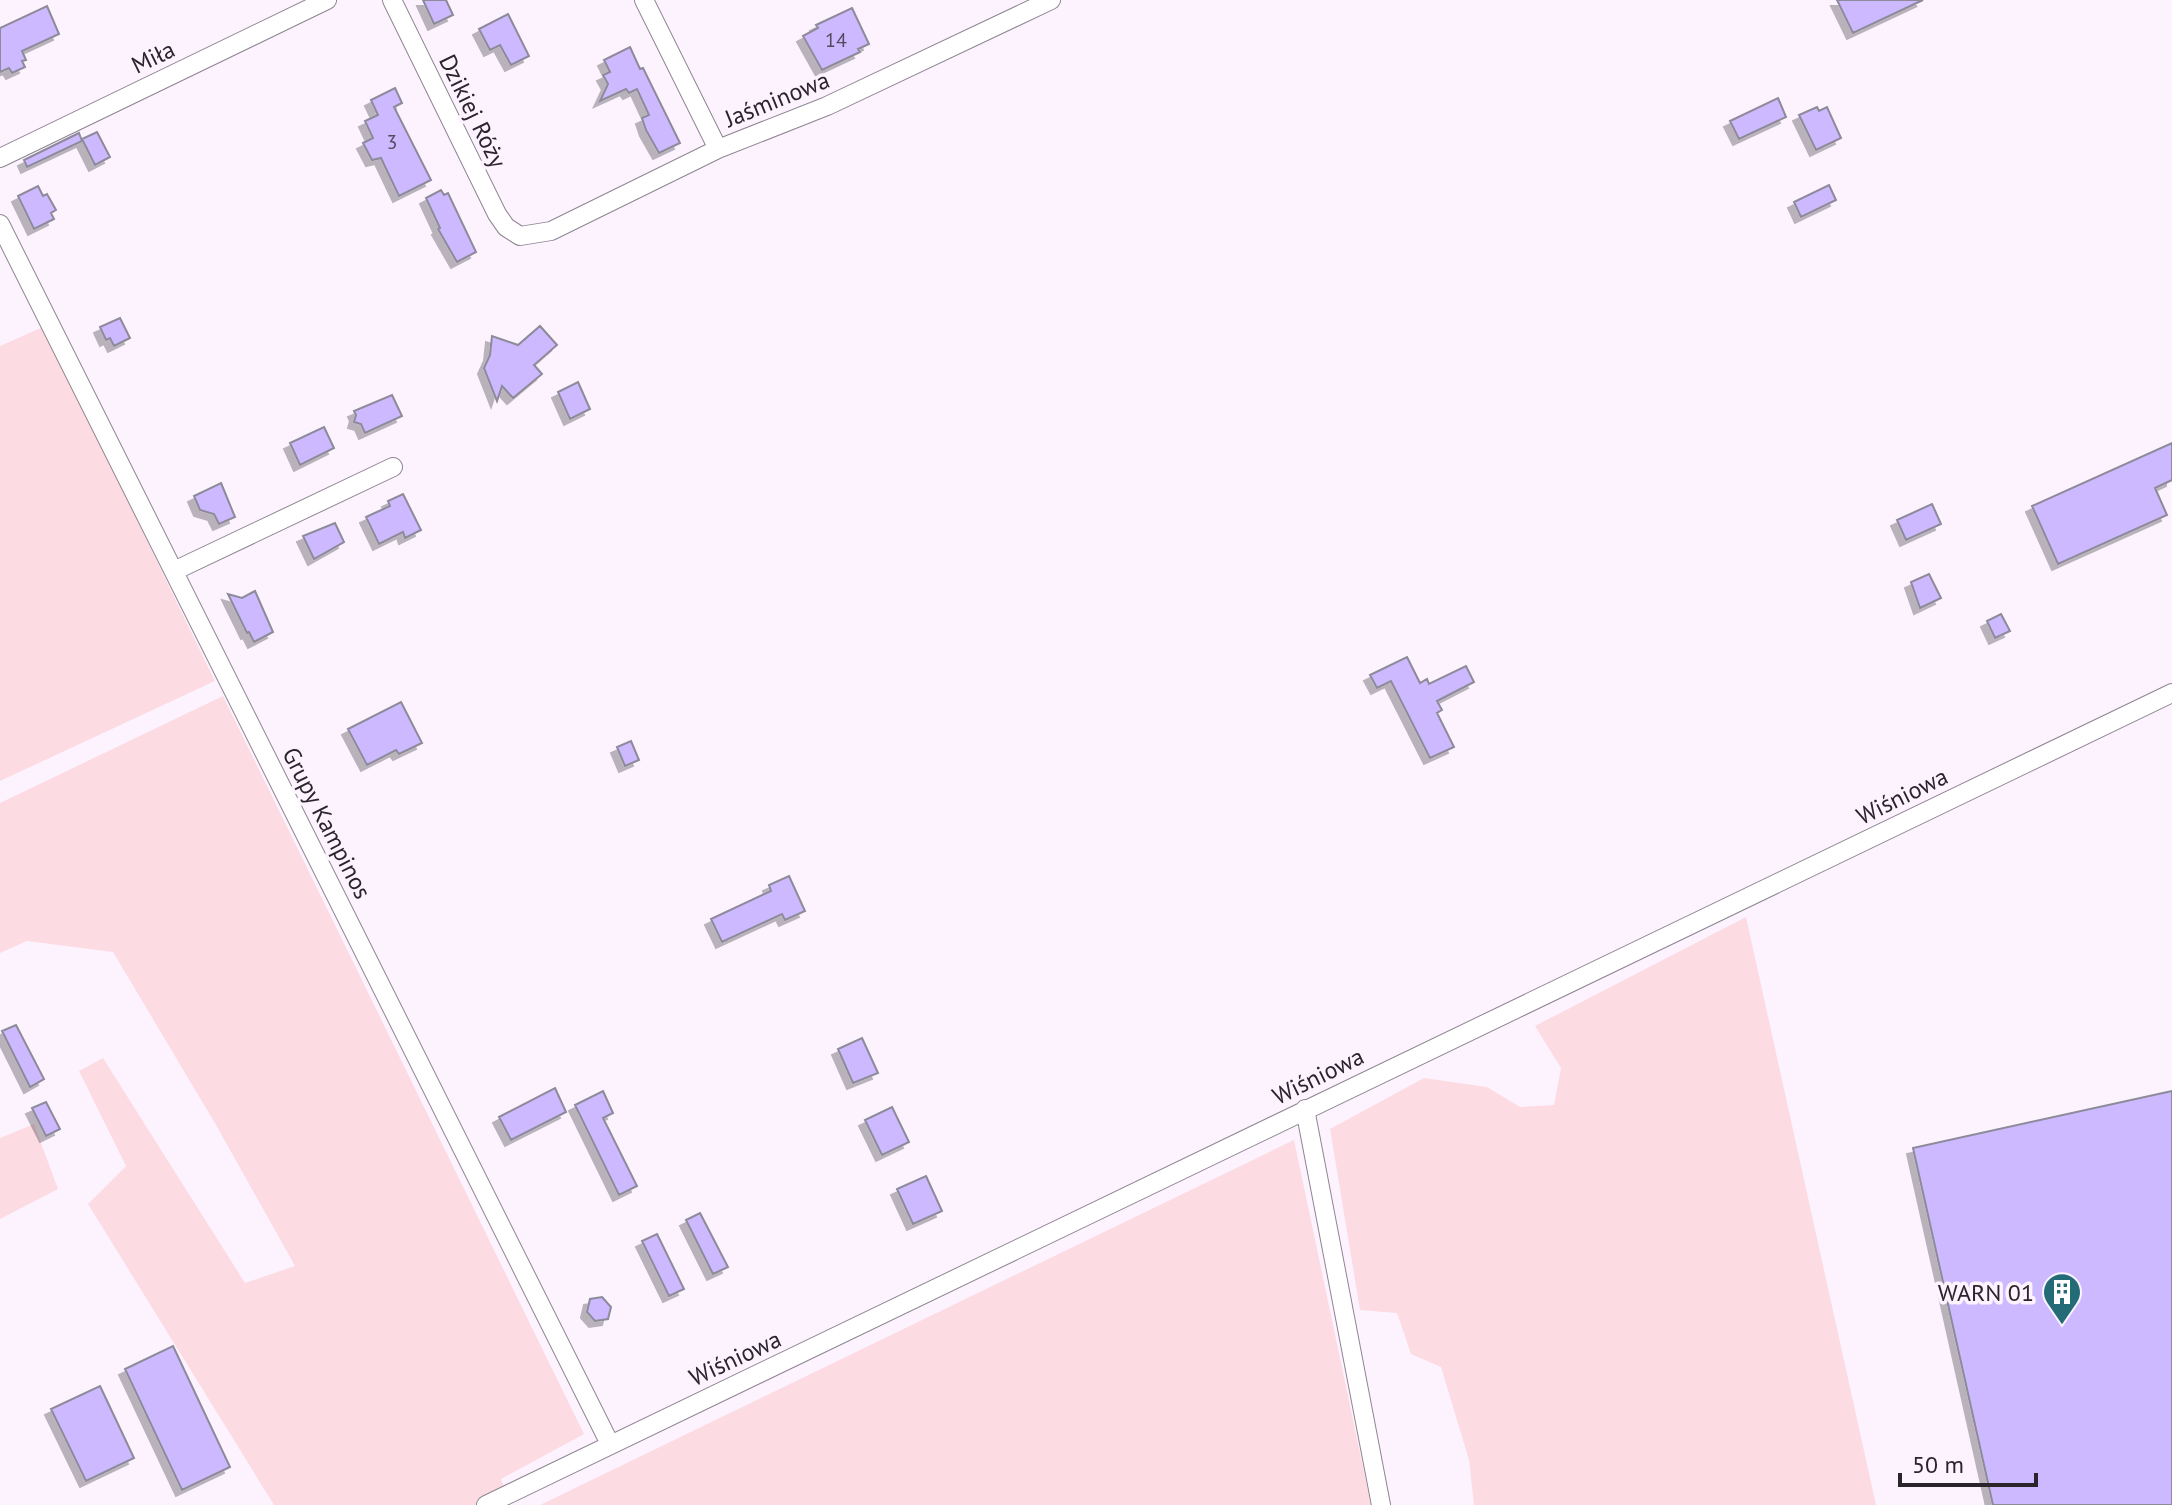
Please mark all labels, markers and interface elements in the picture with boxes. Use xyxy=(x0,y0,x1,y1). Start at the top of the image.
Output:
house number: 14 xyxy=(825,27,847,53)
street label: Miła xyxy=(126,33,180,81)
street label: Dzikiej Róży xyxy=(432,49,514,173)
street label: Jaśminowa xyxy=(719,64,834,134)
house number: 3 xyxy=(387,129,397,155)
street label: Grupy Kampinos xyxy=(275,742,379,904)
street label: Wiśniowa xyxy=(1851,761,1953,831)
street label: Wiśniowa xyxy=(1267,1041,1369,1111)
building icon: WARN 01 xyxy=(2041,1271,2083,1326)
place label: WARN 01 xyxy=(1938,1277,2034,1308)
street label: Wiśniowa xyxy=(684,1323,786,1393)
scale bar xyxy=(1900,1437,2036,1487)
text: 50 m xyxy=(1912,1449,1964,1480)

